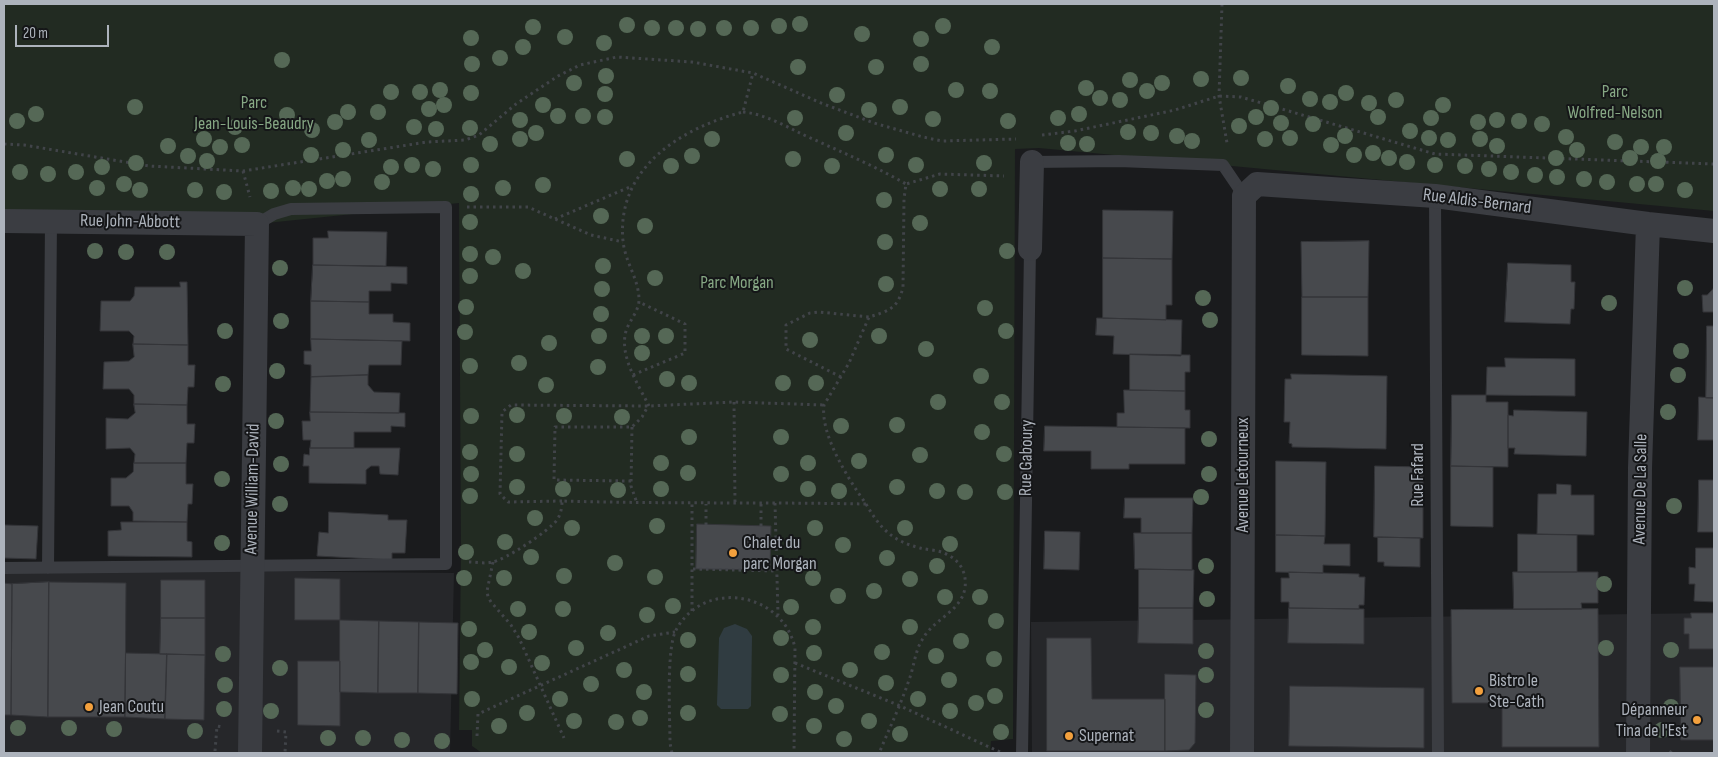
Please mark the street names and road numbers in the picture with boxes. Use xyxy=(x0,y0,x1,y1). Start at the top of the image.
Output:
street label: Rue Aldis-Bernard xyxy=(1422,185,1532,219)
street label: Rue John-Abbott xyxy=(80,210,180,234)
street label: Avenue Letourneux xyxy=(1232,417,1254,533)
street label: Rue Gaboury xyxy=(1016,420,1038,496)
street label: Avenue William-David xyxy=(241,423,265,555)
street label: Avenue De La Salle xyxy=(1629,433,1653,545)
street label: Rue Fafard xyxy=(1407,443,1429,507)

